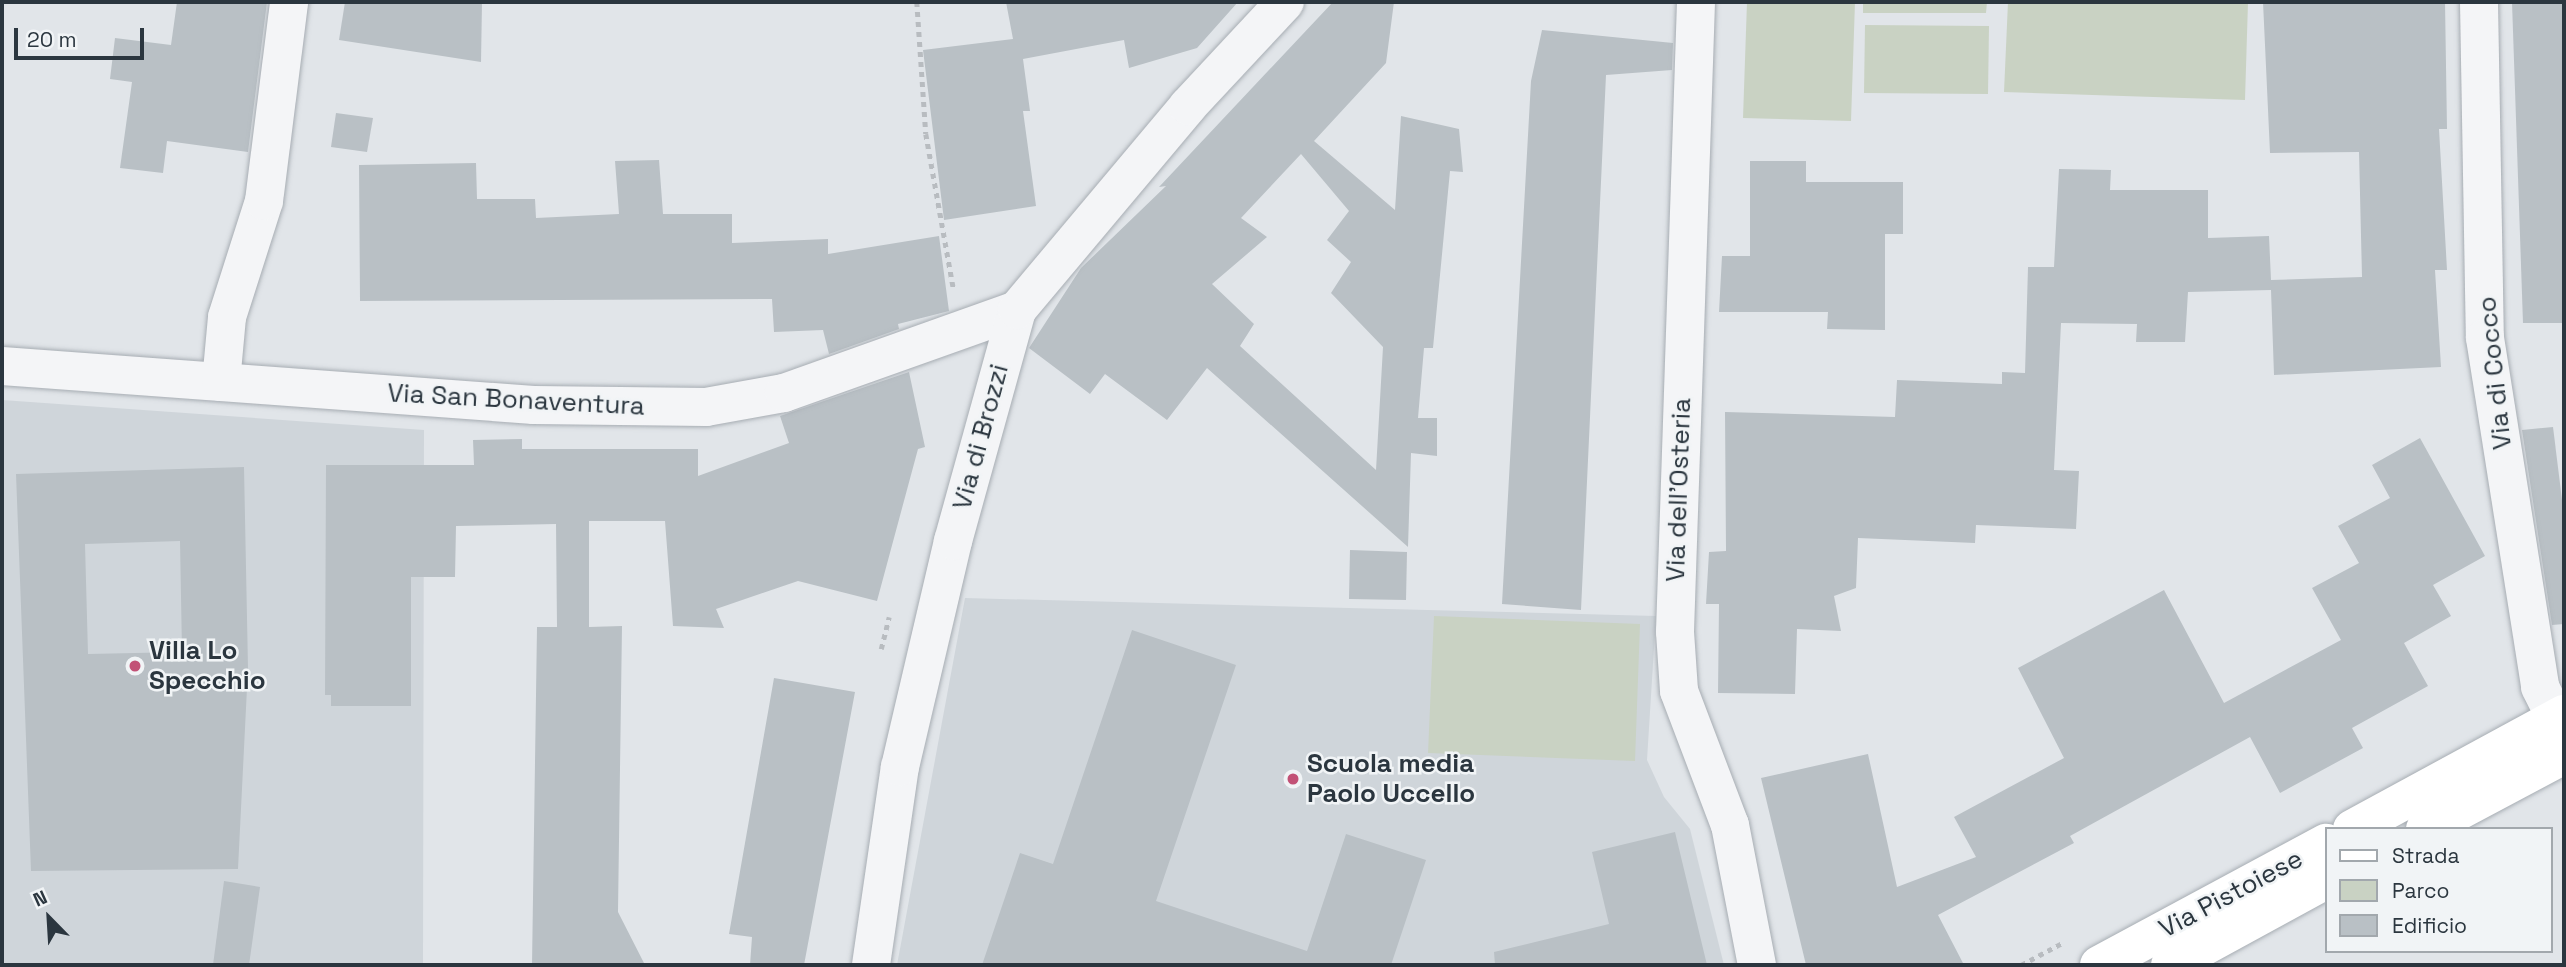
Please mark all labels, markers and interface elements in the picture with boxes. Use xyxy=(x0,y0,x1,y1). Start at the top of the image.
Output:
scale bar xyxy=(18,14,147,58)
text: 20 m xyxy=(27,26,77,53)
street label: Via di Cocco xyxy=(2471,295,2519,451)
street label: Via di Brozzi xyxy=(947,361,1015,513)
street label: Via San Bonaventura xyxy=(387,378,645,422)
street label: Via dell'Osteria xyxy=(1660,397,1698,583)
place label: Villa Lo Specchio xyxy=(149,635,266,696)
marker: Villa Lo Specchio xyxy=(127,658,143,674)
place label: Scuola media Paolo Uccello xyxy=(1307,748,1475,810)
marker: Scuola media Paolo Uccello xyxy=(1285,771,1301,787)
legend xyxy=(2324,827,2552,953)
text: Strada xyxy=(2392,842,2459,869)
street label: Via Pistoiese xyxy=(2154,843,2308,945)
text: Parco xyxy=(2392,877,2450,904)
north arrow xyxy=(14,883,84,953)
text: N xyxy=(29,884,51,912)
text: Edificio xyxy=(2392,912,2467,939)

